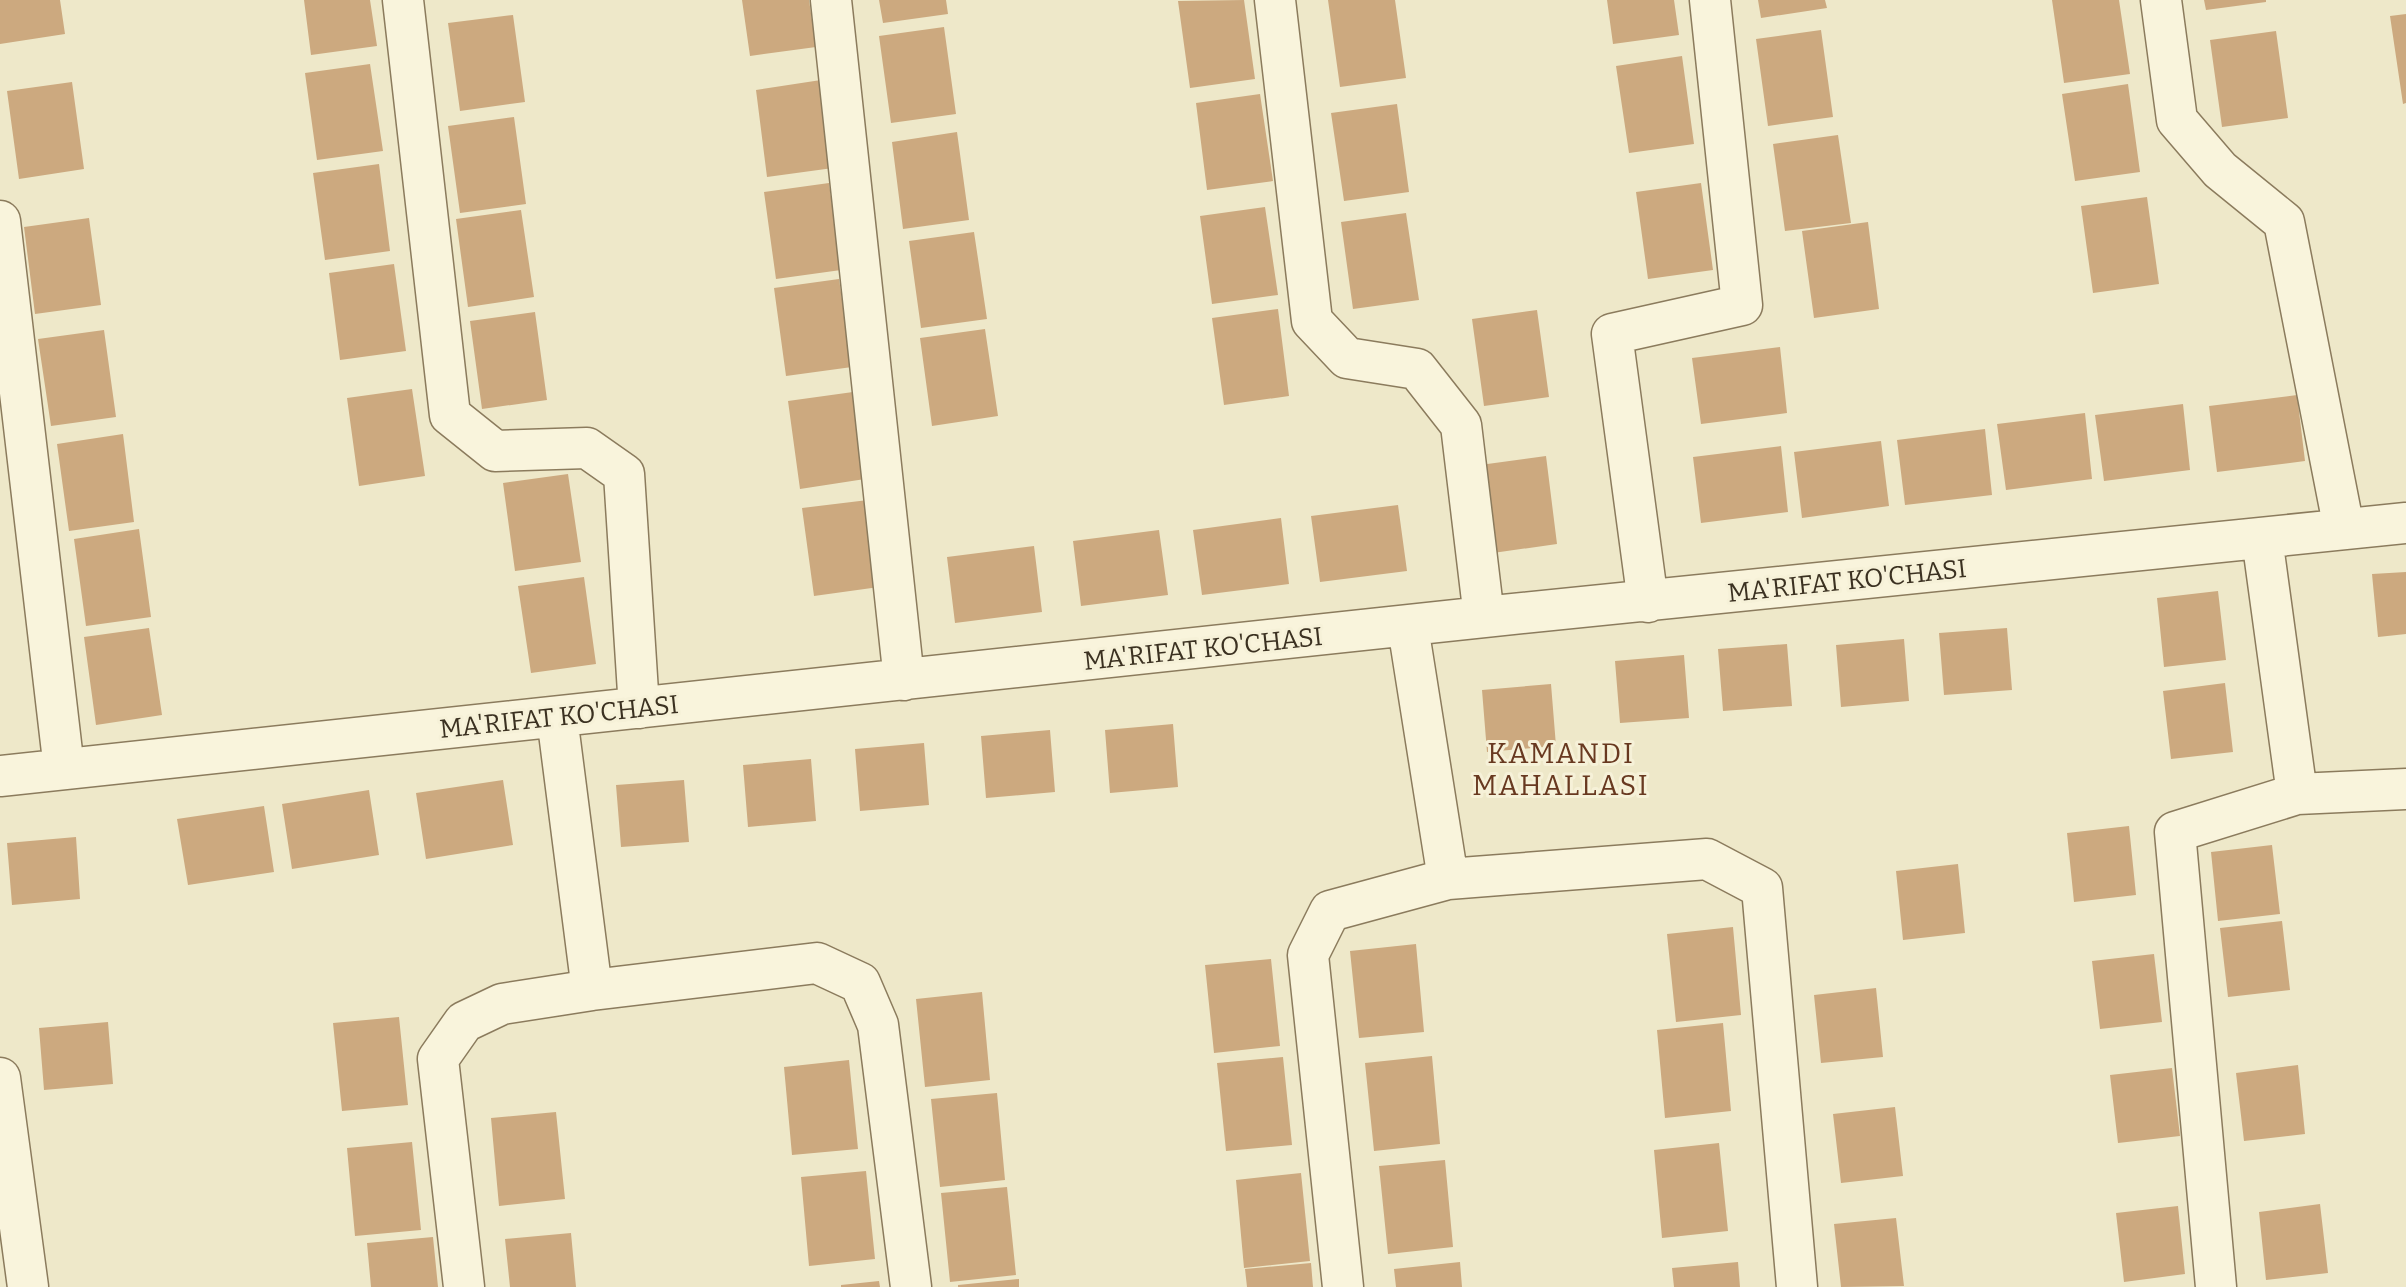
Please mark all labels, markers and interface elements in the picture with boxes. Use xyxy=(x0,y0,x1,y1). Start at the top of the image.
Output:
street label: MA'RIFAT KO'CHASI xyxy=(1726,553,1968,609)
street label: MA'RIFAT KO'CHASI xyxy=(1082,621,1324,677)
street label: MA'RIFAT KO'CHASI xyxy=(438,689,680,745)
district label: KAMANDI MAHALLASI xyxy=(1472,737,1650,802)

